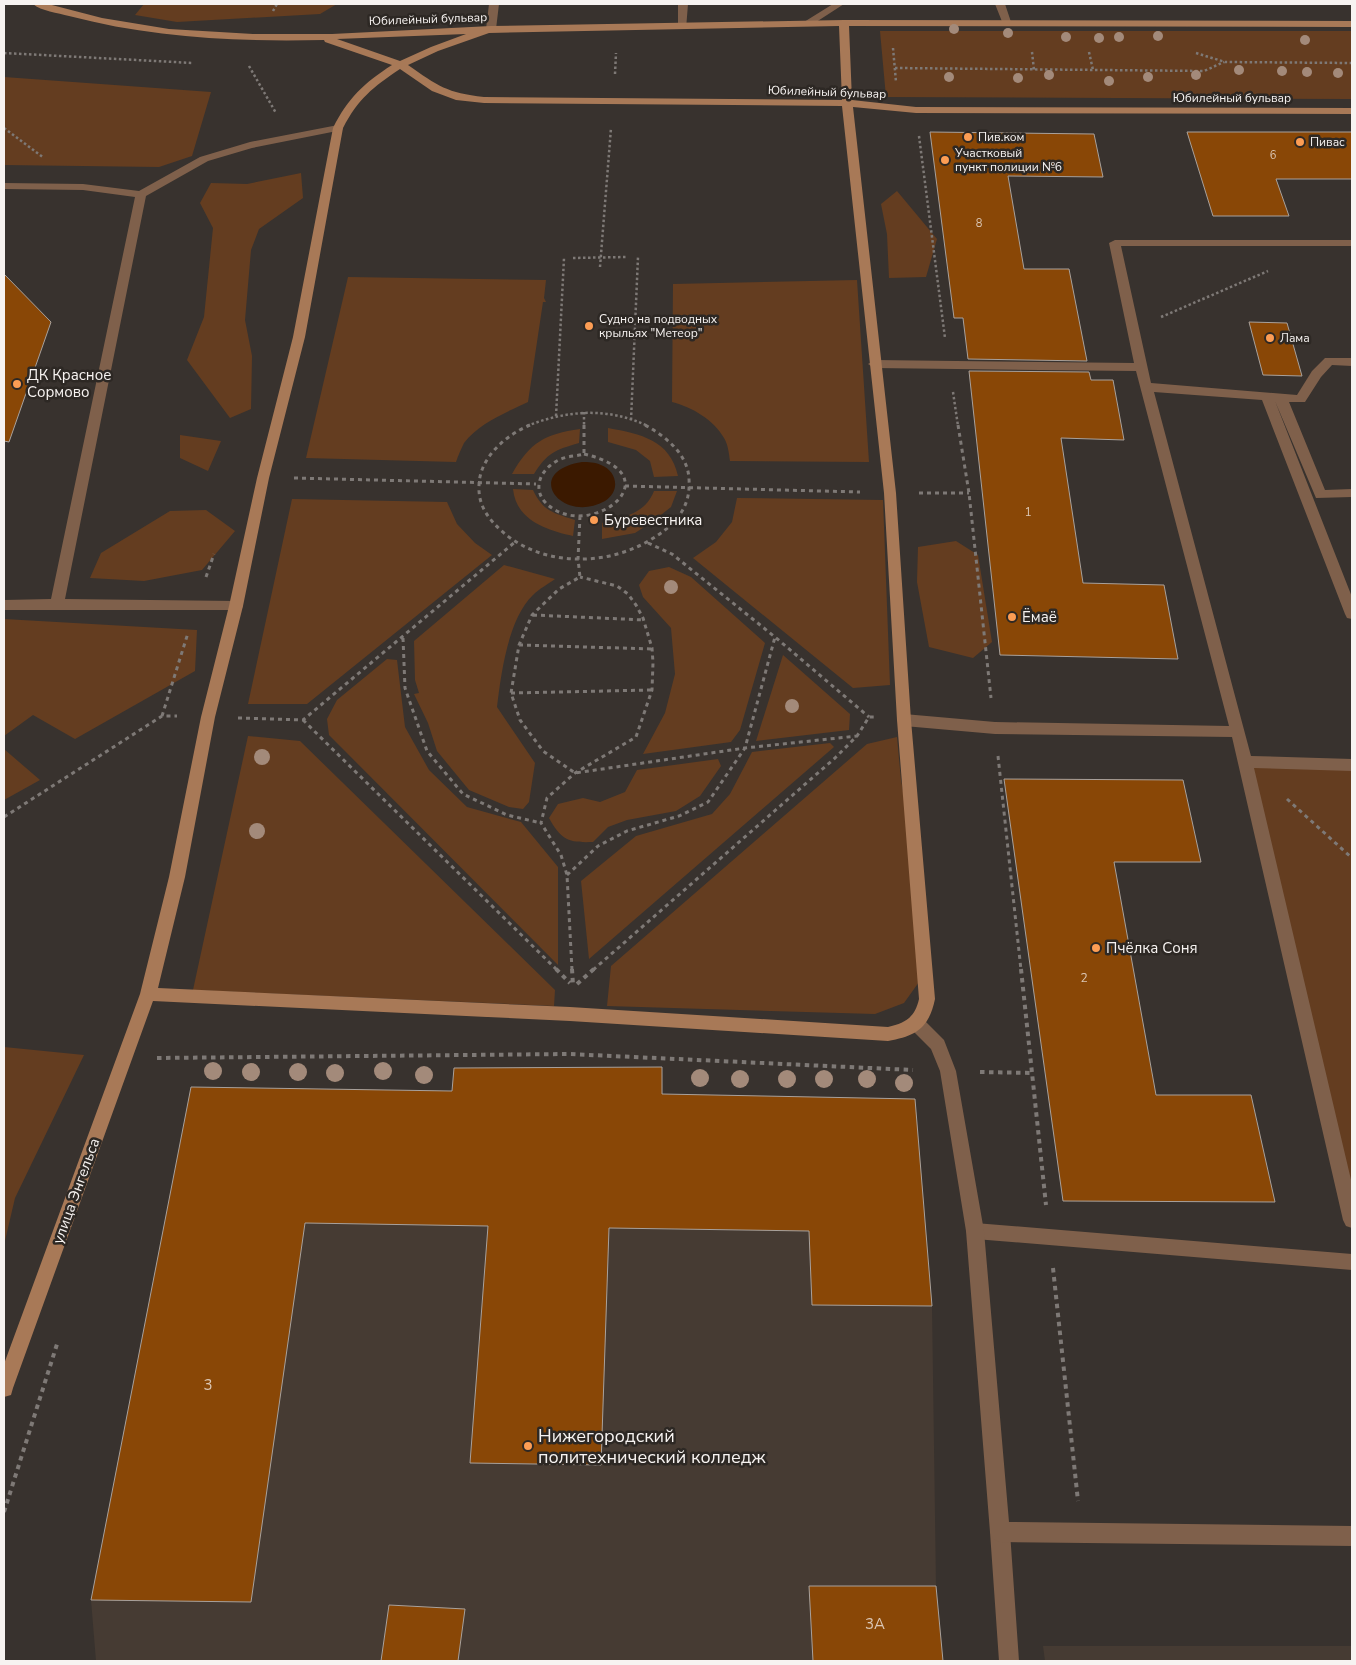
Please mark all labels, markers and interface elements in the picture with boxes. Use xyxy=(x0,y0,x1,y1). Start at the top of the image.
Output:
street label: Юбилейный бульвар xyxy=(369,9,487,29)
street label: Юбилейный бульвар xyxy=(768,82,886,102)
street label: Юбилейный бульвар xyxy=(1173,90,1291,106)
place label: Пив.ком xyxy=(978,129,1024,145)
marker: Пив.ком xyxy=(962,131,974,143)
place label: Пивас xyxy=(1310,134,1345,150)
marker: Пивас xyxy=(1294,136,1306,148)
place label: Участковый пункт полиции №6 xyxy=(954,145,1062,175)
house number: 6 xyxy=(1270,148,1277,163)
marker: Участковый пункт полиции №6 xyxy=(939,154,951,166)
house number: 8 xyxy=(976,216,983,231)
place label: Судно на подводных крыльях "Метеор" xyxy=(599,311,718,341)
marker: Судно на подводных крыльях "Метеор" xyxy=(583,320,595,332)
place label: Лама xyxy=(1280,330,1310,346)
marker: Лама xyxy=(1264,332,1276,344)
place label: ДК Красное Сормово xyxy=(27,365,111,402)
marker: ДК Красное Сормово xyxy=(11,378,23,390)
house number: 1 xyxy=(1024,504,1032,520)
place label: Буревестника xyxy=(604,510,702,530)
marker: Буревестника xyxy=(588,514,600,526)
place label: Ёмаё xyxy=(1022,607,1057,627)
marker: Ёмаё xyxy=(1006,611,1018,623)
place label: Пчёлка Соня xyxy=(1106,938,1198,958)
marker: Пчёлка Соня xyxy=(1090,942,1102,954)
house number: 2 xyxy=(1080,970,1088,986)
street label: улица Энгельса xyxy=(48,1135,104,1247)
house number: 3 xyxy=(203,1375,213,1395)
place label: Нижегородский политехнический колледж xyxy=(538,1424,766,1469)
marker: Нижегородский политехнический колледж xyxy=(522,1440,534,1452)
house number: 3А xyxy=(865,1614,885,1634)

